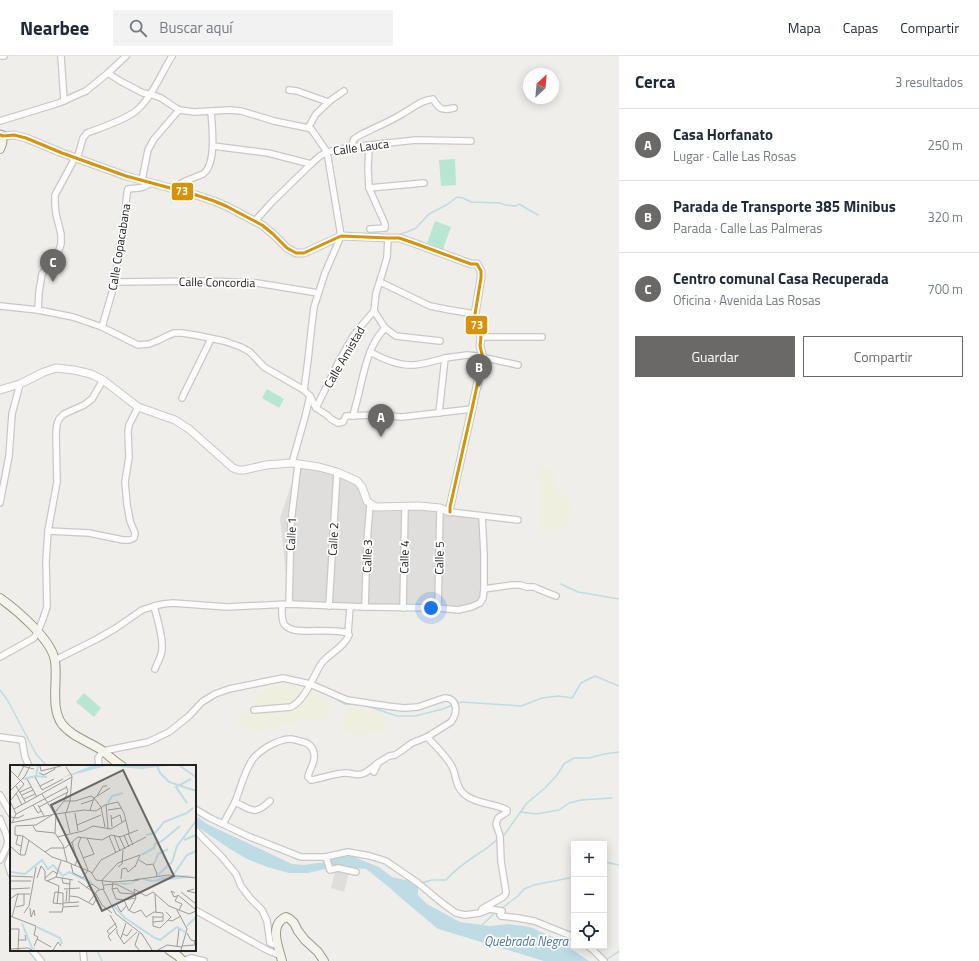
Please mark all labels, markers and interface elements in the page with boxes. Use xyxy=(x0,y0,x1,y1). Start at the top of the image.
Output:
search box xyxy=(113,10,393,46)
text: Nearbee xyxy=(20,13,89,42)
text: Buscar aquí xyxy=(159,16,233,39)
icon: search xyxy=(127,17,149,39)
text: Mapa xyxy=(788,17,821,38)
text: Capas xyxy=(843,17,878,38)
text: Compartir xyxy=(900,17,959,38)
north arrow xyxy=(523,68,559,104)
text: Cerca xyxy=(635,69,675,95)
text: 3 resultados xyxy=(895,72,963,92)
text: Casa Horfanato xyxy=(673,123,773,146)
street label: Calle Lauca xyxy=(332,134,390,160)
text: A xyxy=(644,135,652,155)
text: 250 m xyxy=(927,135,963,155)
text: Lugar · Calle Las Rosas xyxy=(673,146,796,166)
line badge: 73 xyxy=(171,182,194,201)
text: 73 xyxy=(176,183,188,199)
text: Parada de Transporte 385 Minibus xyxy=(673,195,896,218)
street label: Calle Copacabana xyxy=(103,202,135,292)
text: B xyxy=(644,207,652,227)
text: 320 m xyxy=(927,207,963,227)
text: Parada · Calle Las Palmeras xyxy=(673,218,822,238)
pin: C xyxy=(40,249,66,282)
text: Centro comunal Casa Recuperada xyxy=(673,267,889,290)
street label: Calle Concordia xyxy=(179,272,255,292)
text: C xyxy=(644,279,652,299)
text: 700 m xyxy=(927,279,963,299)
text: Oficina · Avenida Las Rosas xyxy=(673,290,821,310)
line badge: 73 xyxy=(465,315,488,335)
text: 73 xyxy=(471,317,483,333)
street label: Calle Amistad xyxy=(319,322,369,392)
button: Guardar xyxy=(635,336,795,377)
button: Compartir xyxy=(803,336,963,377)
pin: B xyxy=(466,354,492,387)
pin: A xyxy=(368,404,394,437)
street label: Calle 1 xyxy=(281,517,301,551)
street label: Calle 2 xyxy=(323,522,343,556)
street label: Calle 3 xyxy=(357,539,377,573)
street label: Calle 4 xyxy=(394,540,414,574)
street label: Calle 5 xyxy=(429,541,449,575)
your location xyxy=(421,598,441,618)
inset map xyxy=(10,765,196,951)
map controls xyxy=(571,841,607,949)
button: + xyxy=(571,841,607,877)
button: − xyxy=(571,877,607,913)
button: locate xyxy=(571,913,607,949)
water label: Quebrada Negra xyxy=(484,931,570,951)

